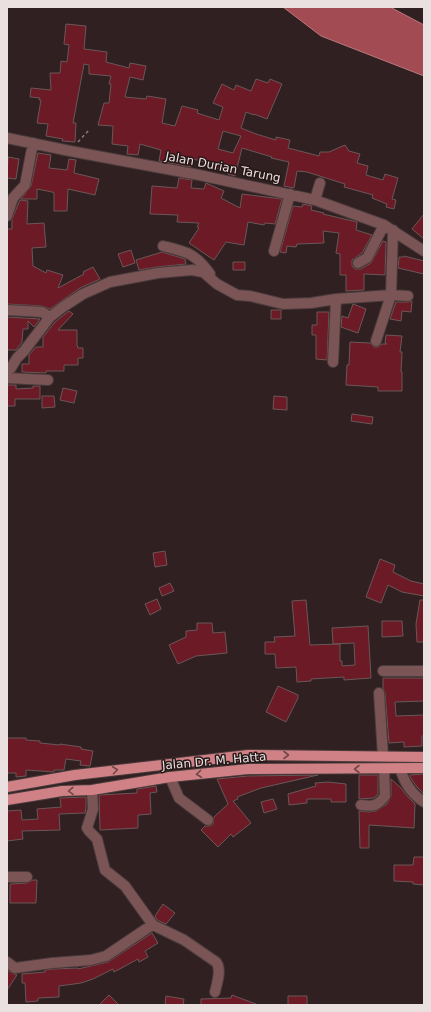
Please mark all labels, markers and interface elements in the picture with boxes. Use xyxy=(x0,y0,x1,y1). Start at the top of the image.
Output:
street label: Jalan Durian Tarung xyxy=(163,149,282,185)
street label: Jalan Dr. M. Hatta xyxy=(160,749,267,773)
one-way arrow xyxy=(283,751,289,759)
one-way arrow xyxy=(354,765,360,773)
one-way arrow xyxy=(112,766,118,775)
one-way arrow xyxy=(196,769,202,778)
one-way arrow xyxy=(68,786,74,795)

